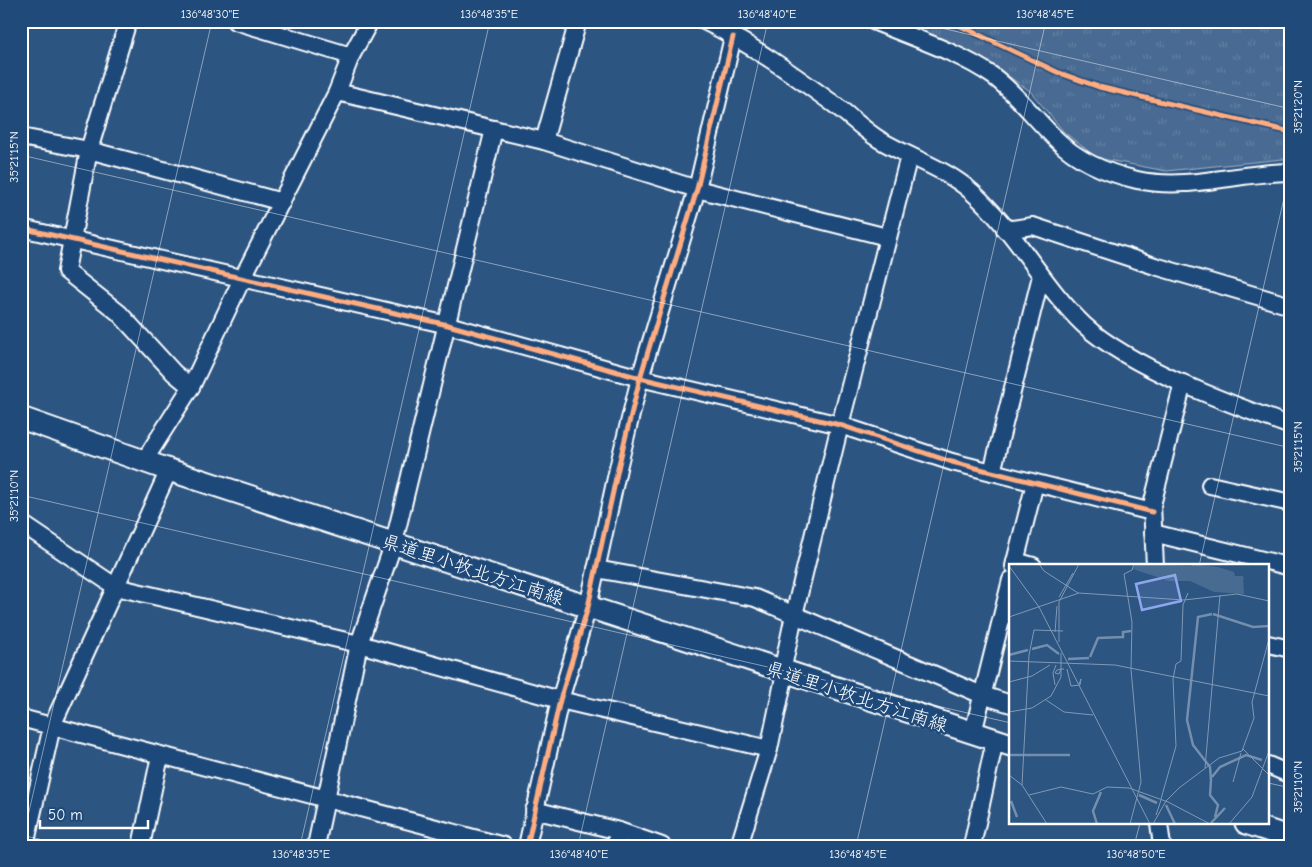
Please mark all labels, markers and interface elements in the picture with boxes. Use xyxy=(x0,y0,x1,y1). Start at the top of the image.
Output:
text: 136°48'30"E xyxy=(181,7,239,21)
text: 136°48'35"E xyxy=(460,7,518,21)
text: 136°48'40"E xyxy=(738,7,796,21)
text: 136°48'45"E xyxy=(1016,7,1074,21)
text: 35°21'20"N xyxy=(1291,80,1305,134)
text: 35°21'15"N xyxy=(7,131,21,183)
text: 35°21'15"N xyxy=(1291,421,1305,473)
text: 35°21'10"N xyxy=(7,470,21,522)
street label: 県道里小牧北方江南線 xyxy=(379,530,566,610)
inset map xyxy=(1009,564,1270,824)
street label: 県道里小牧北方江南線 xyxy=(763,657,950,737)
text: 35°21'10"N xyxy=(1291,761,1305,813)
scale bar xyxy=(40,797,148,829)
text: 50 m xyxy=(48,806,83,824)
text: 136°48'35"E xyxy=(272,847,330,861)
text: 136°48'40"E xyxy=(550,847,608,861)
text: 136°48'45"E xyxy=(829,847,887,861)
text: 136°48'50"E xyxy=(1107,847,1165,861)

